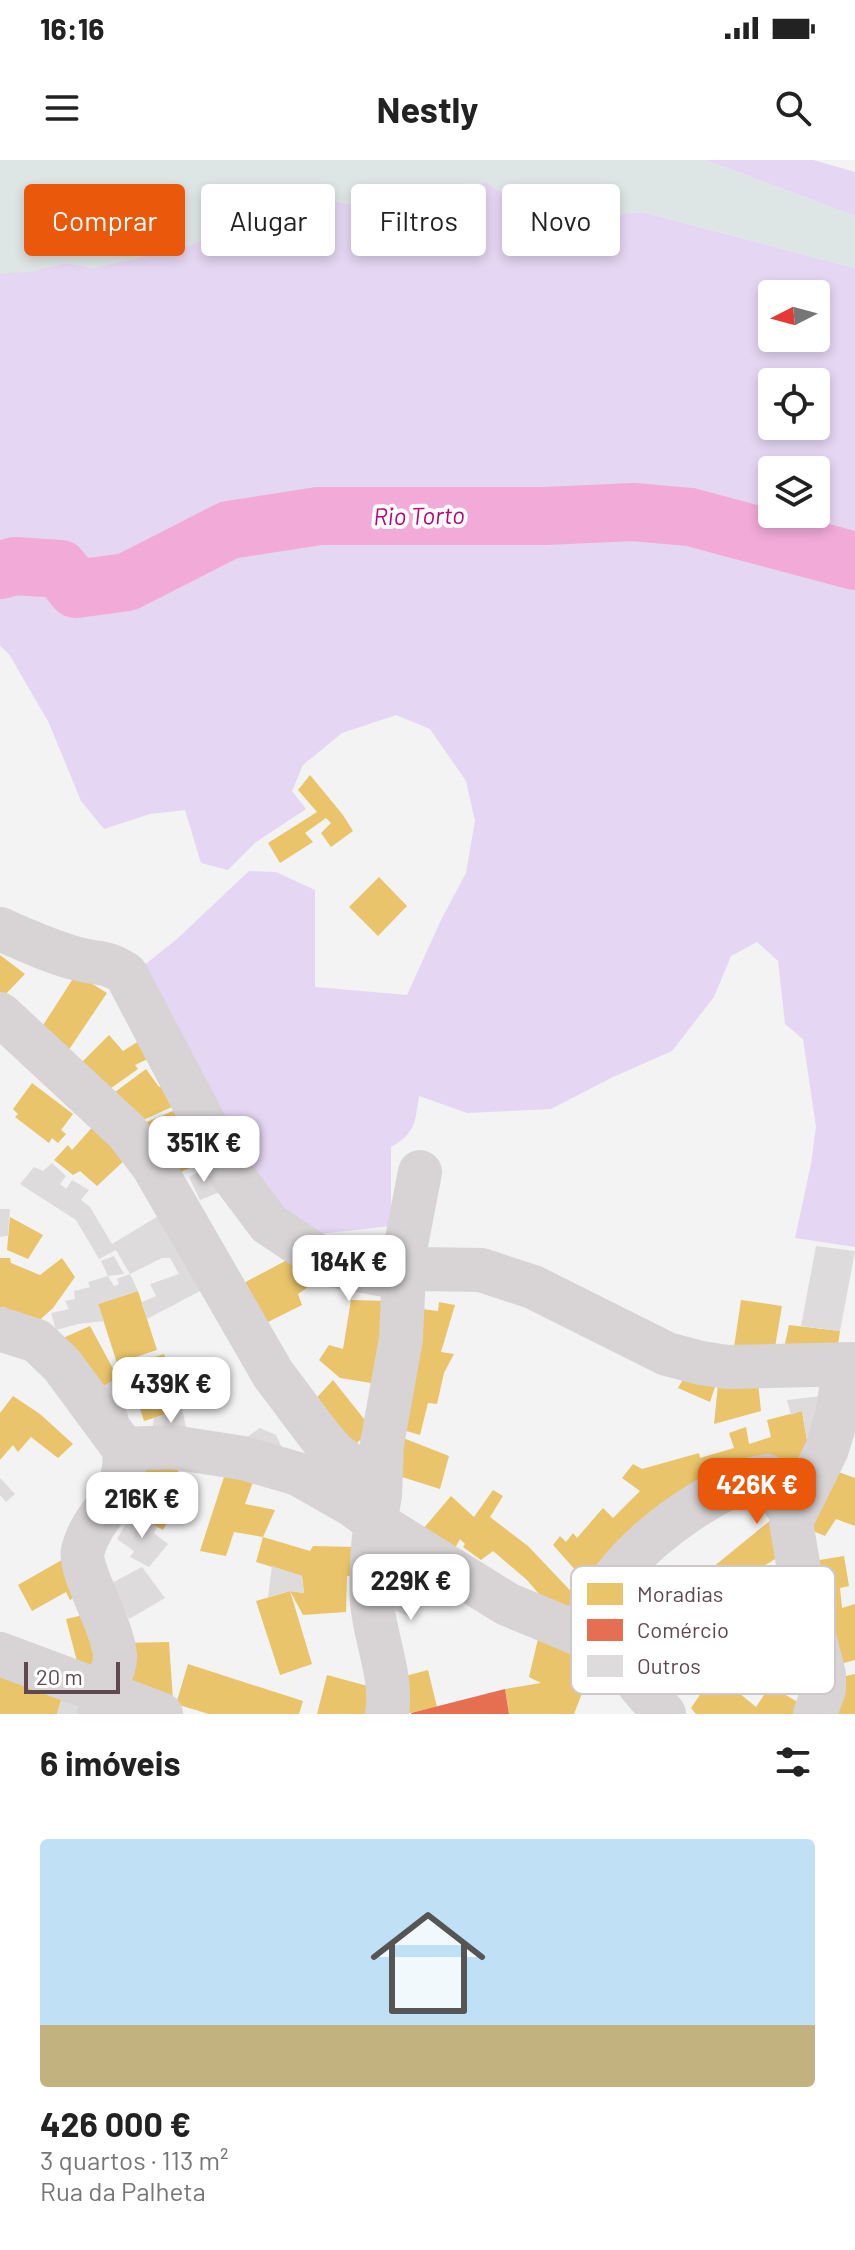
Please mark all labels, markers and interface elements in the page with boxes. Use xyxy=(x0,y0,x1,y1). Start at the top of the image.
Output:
text: 16:16 xyxy=(40,10,104,46)
icon: menu xyxy=(40,86,84,130)
icon: search xyxy=(771,86,815,130)
text: Nestly xyxy=(377,87,479,130)
chip: Comprar xyxy=(24,184,185,256)
chip: Alugar xyxy=(201,184,335,256)
chip: Filtros xyxy=(351,184,486,256)
chip: Novo xyxy=(502,184,620,256)
north arrow xyxy=(758,280,830,352)
map controls xyxy=(758,280,830,528)
button: locate xyxy=(758,368,830,440)
button: layers xyxy=(758,456,830,528)
water label: Rio Torto xyxy=(373,500,465,530)
pin: 351K € xyxy=(139,1116,269,1184)
text: 351K € xyxy=(167,1126,241,1157)
pin: 184K € xyxy=(284,1235,414,1303)
text: 184K € xyxy=(311,1245,387,1276)
pin: 439K € xyxy=(106,1357,236,1425)
text: 439K € xyxy=(130,1367,212,1398)
pin: 426K € xyxy=(692,1458,822,1526)
text: 426K € xyxy=(716,1468,798,1499)
pin: 216K € xyxy=(77,1472,207,1540)
text: 216K € xyxy=(104,1482,180,1513)
pin: 229K € xyxy=(346,1554,476,1622)
text: 229K € xyxy=(371,1564,451,1595)
legend xyxy=(571,1566,835,1694)
text: Moradias xyxy=(637,1580,723,1606)
text: Comércio xyxy=(637,1616,729,1642)
text: Outros xyxy=(637,1652,701,1678)
scale bar xyxy=(24,1658,120,1694)
text: 20 m xyxy=(36,1663,83,1689)
icon: filters xyxy=(771,1740,815,1784)
text: 6 imóveis xyxy=(40,1742,181,1783)
icon: home xyxy=(356,1891,500,2035)
text: 426 000 € xyxy=(40,2103,191,2144)
text: 3 quartos · 113 m² xyxy=(40,2144,228,2175)
text: Rua da Palheta xyxy=(40,2175,206,2206)

